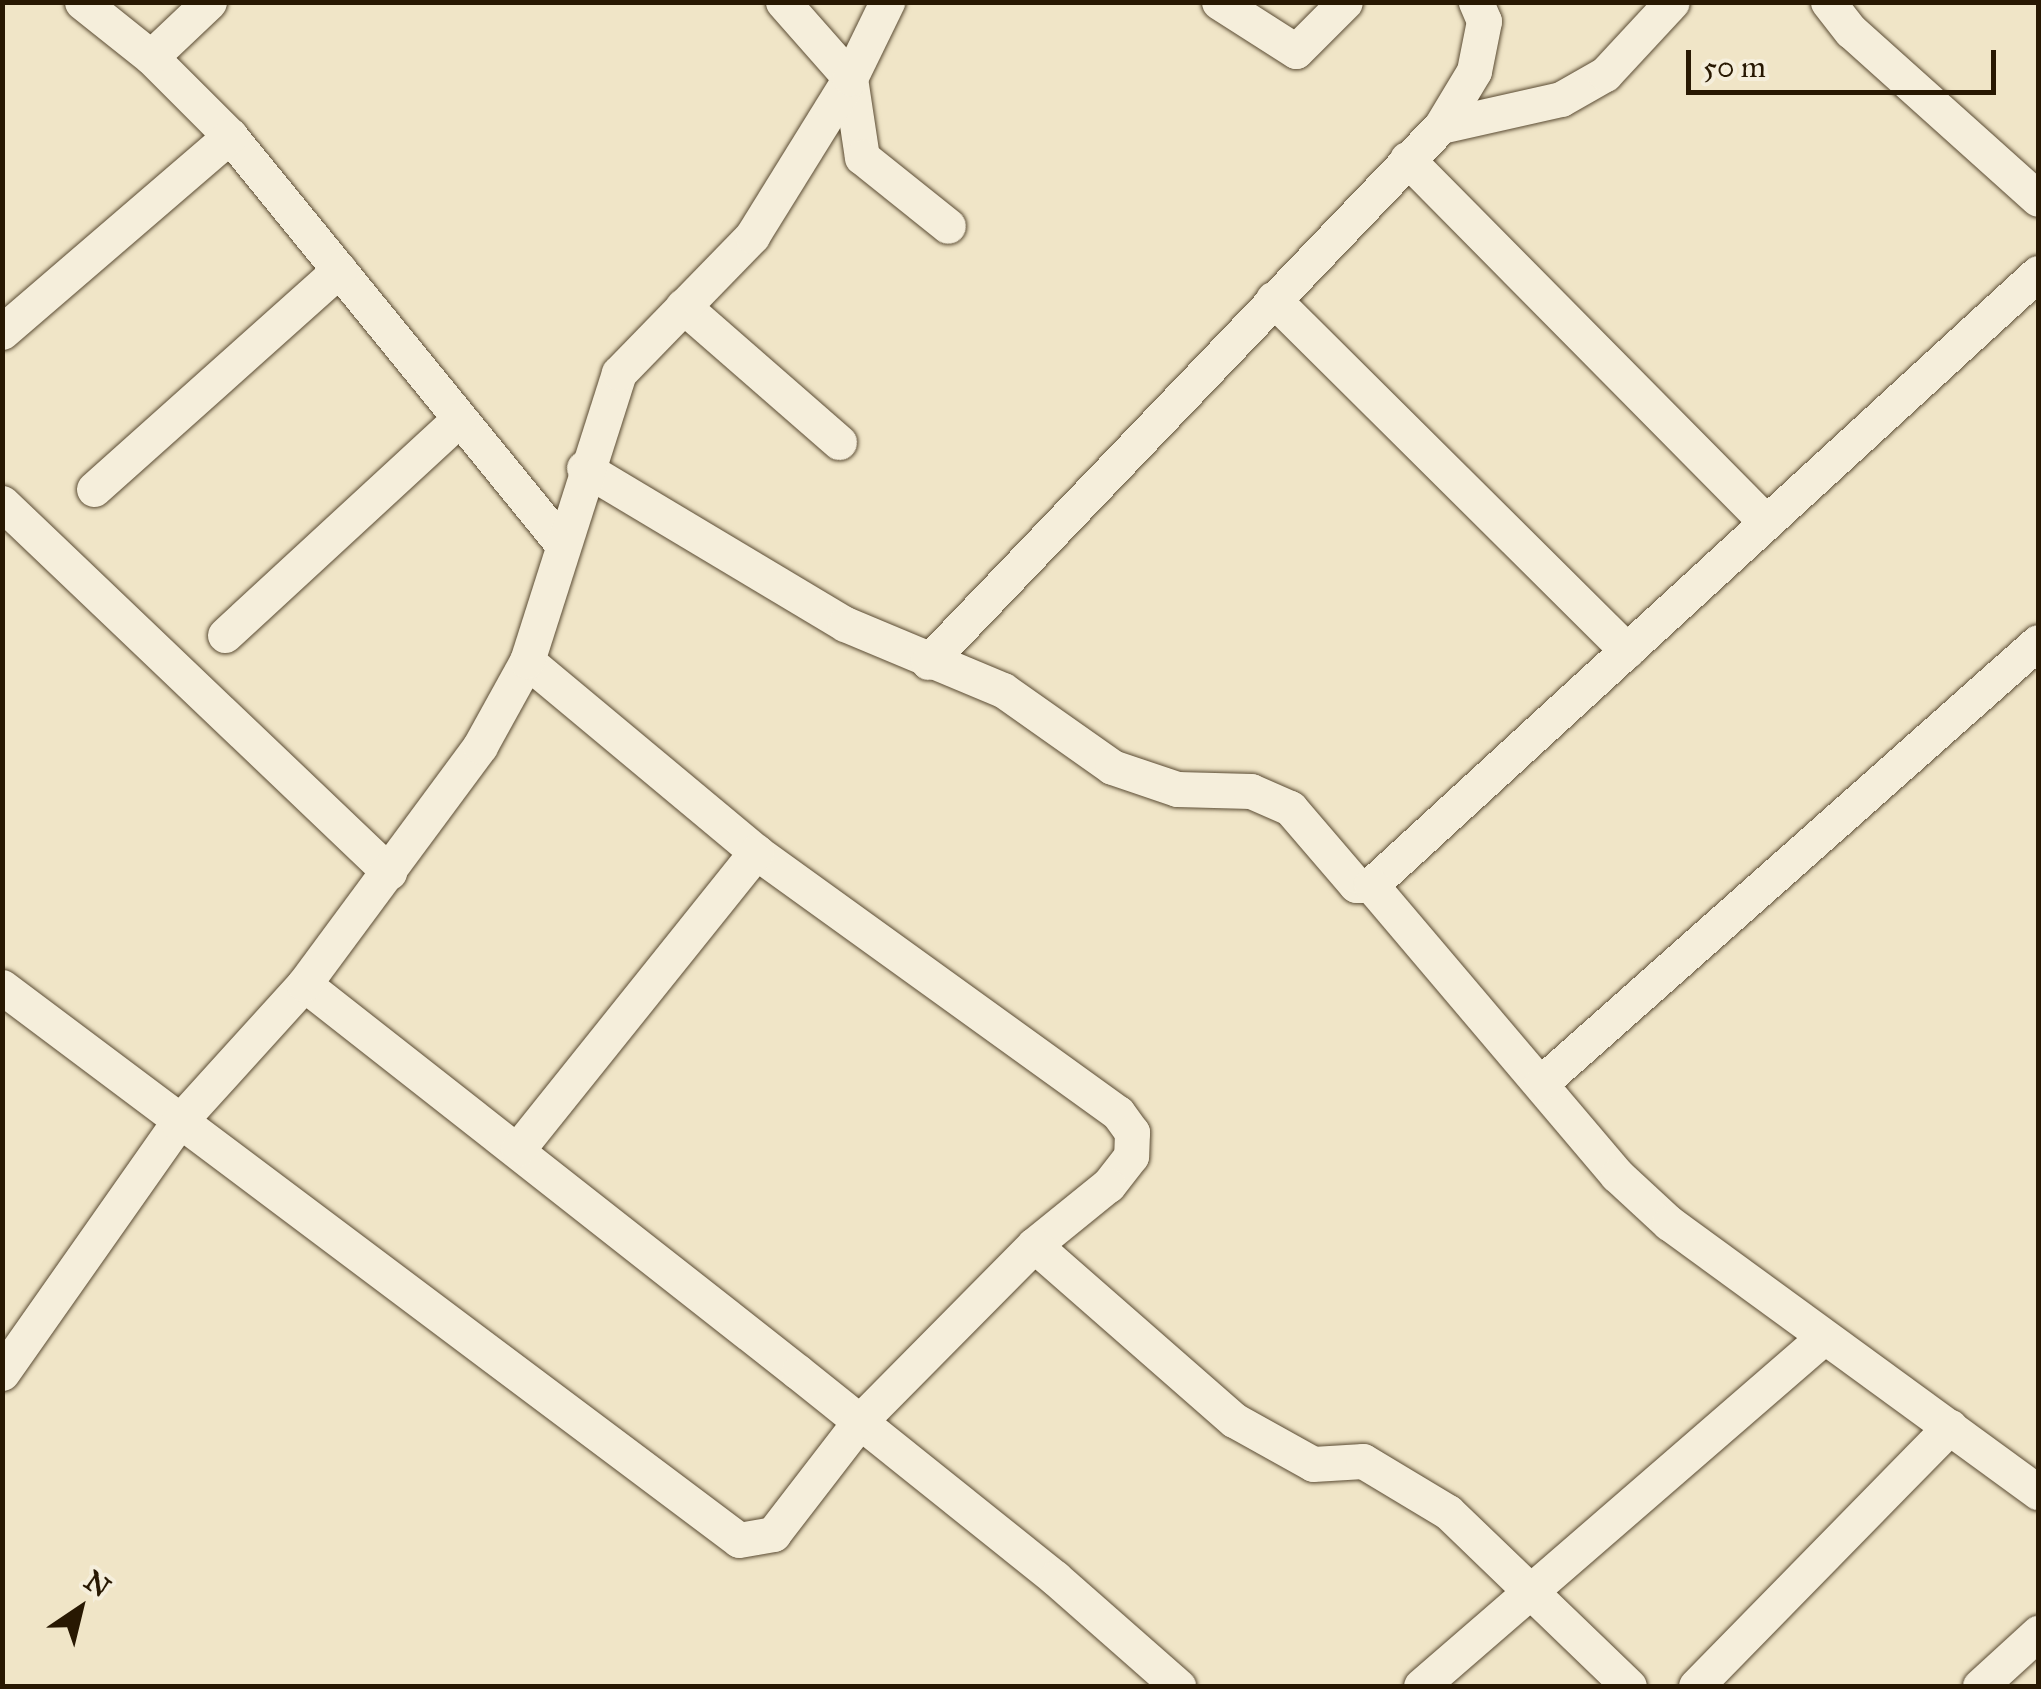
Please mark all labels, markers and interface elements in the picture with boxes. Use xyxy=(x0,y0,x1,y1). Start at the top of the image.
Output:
scale bar xyxy=(1691,30,2001,92)
text: 50 m xyxy=(1703,49,1766,85)
north arrow xyxy=(30,1559,130,1659)
text: N xyxy=(78,1563,117,1605)

